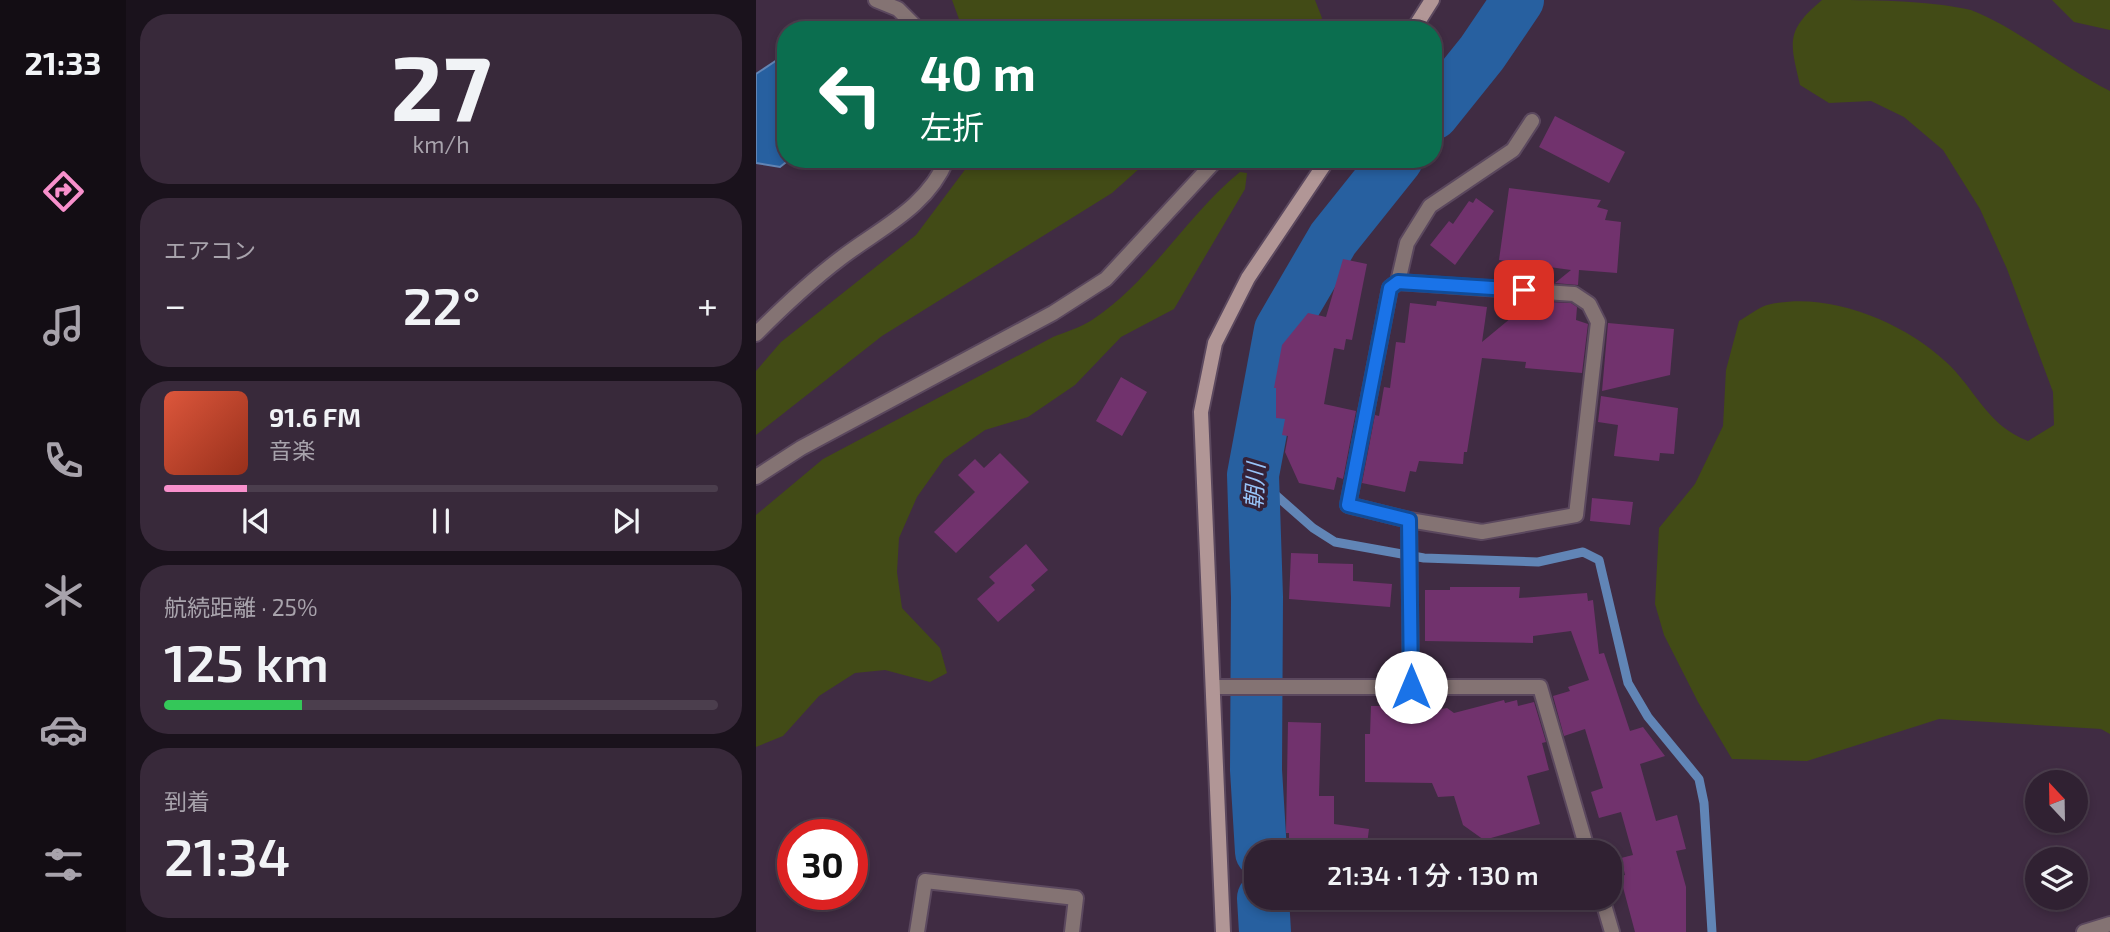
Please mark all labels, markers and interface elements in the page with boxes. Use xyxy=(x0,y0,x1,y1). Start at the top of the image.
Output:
text: 27 xyxy=(391,30,491,139)
text: 40 m xyxy=(920,42,1036,101)
text: 21:33 xyxy=(25,43,101,81)
icon: left xyxy=(805,49,896,140)
text: 左折 xyxy=(920,107,984,145)
text: km/h xyxy=(412,130,470,158)
icon: directions xyxy=(39,167,88,216)
text: エアコン xyxy=(164,236,256,264)
pin xyxy=(1494,260,1554,320)
icon: arrive xyxy=(1505,271,1543,309)
text: 22° xyxy=(403,273,481,335)
text: − xyxy=(164,281,186,327)
text: + xyxy=(697,281,718,327)
icon: music xyxy=(39,301,88,350)
text: 91.6 FM xyxy=(269,401,361,432)
icon: phone xyxy=(39,436,88,485)
text: 音楽 xyxy=(269,436,315,464)
water label: 朝川 xyxy=(1239,459,1269,510)
icon: previous xyxy=(237,502,275,540)
icon: pause xyxy=(422,502,460,540)
icon: next xyxy=(607,502,645,540)
icon: climate xyxy=(39,571,88,620)
text: 航続距離 · 25% xyxy=(164,593,318,621)
text: 125 km xyxy=(164,630,329,692)
position arrow xyxy=(1374,650,1448,724)
icon: car xyxy=(39,705,88,754)
north arrow xyxy=(2025,770,2088,833)
map controls xyxy=(2025,770,2088,910)
text: 到着 xyxy=(164,787,210,815)
speed limit sign: 30 xyxy=(777,819,868,910)
text: 21:34 xyxy=(164,824,290,886)
icon: filters xyxy=(39,840,88,889)
button: layers xyxy=(2025,847,2088,910)
text: 21:34 · 1 分 · 130 m xyxy=(1327,859,1539,890)

